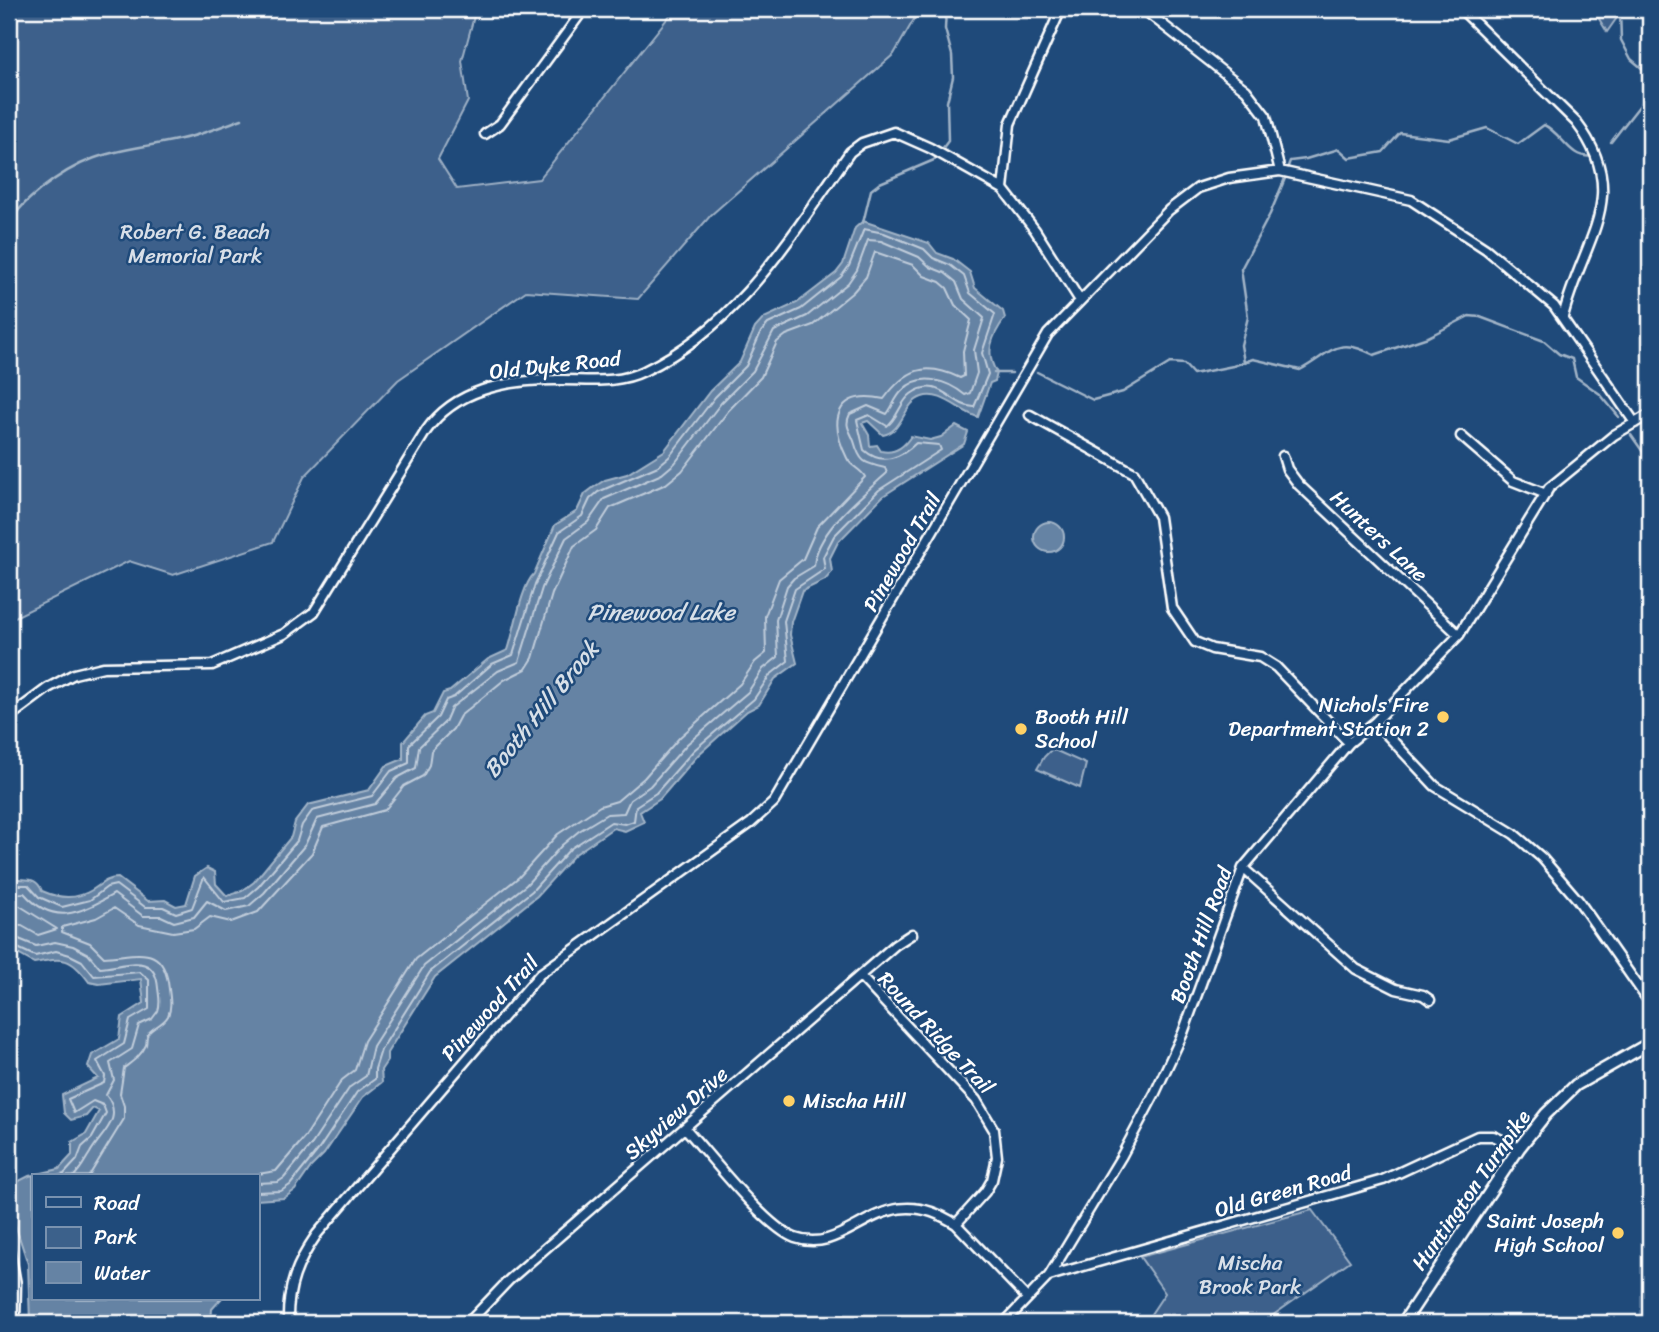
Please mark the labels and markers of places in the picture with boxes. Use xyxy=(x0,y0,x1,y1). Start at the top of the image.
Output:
place label: Nichols Fire Department Station 2 xyxy=(1228,686,1429,748)
place label: Booth Hill School xyxy=(1035,698,1129,760)
marker: Nichols Fire Department Station 2 xyxy=(1435,709,1451,725)
marker: Booth Hill School xyxy=(1013,721,1029,737)
place label: Mischa Hill xyxy=(803,1082,907,1120)
marker: Mischa Hill xyxy=(781,1093,797,1109)
place label: Saint Joseph High School xyxy=(1487,1202,1605,1264)
marker: Saint Joseph High School xyxy=(1610,1225,1626,1241)

